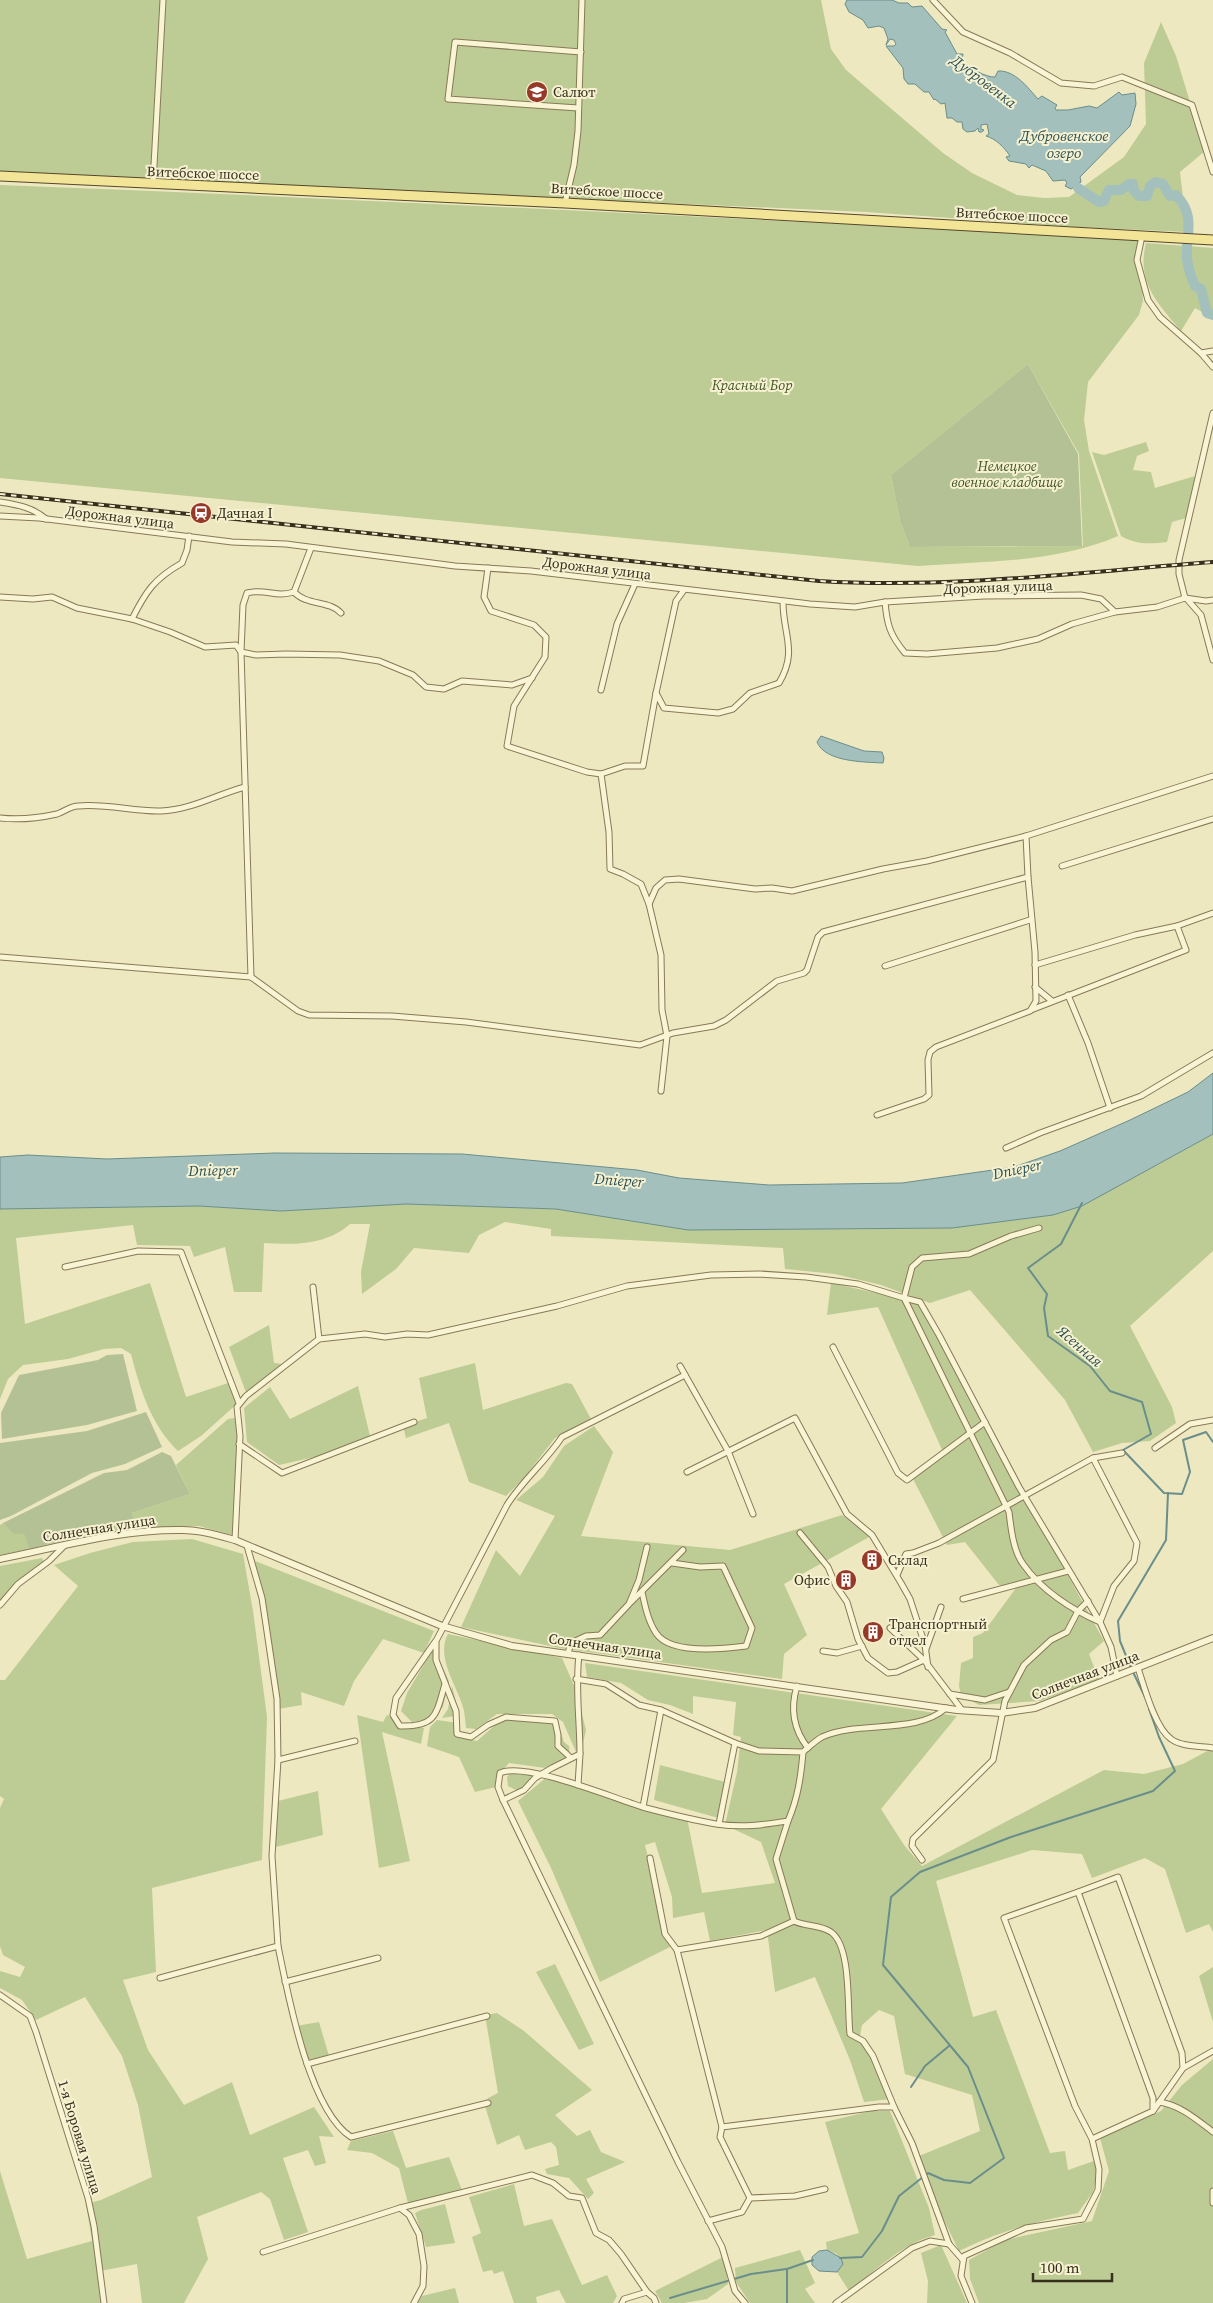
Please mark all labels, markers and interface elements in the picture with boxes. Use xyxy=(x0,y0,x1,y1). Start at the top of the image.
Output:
water label: Дубровенка xyxy=(946,49,1021,113)
school or university icon: Салют xyxy=(525,80,549,104)
place label: Салют xyxy=(553,82,596,102)
water label: Дубровенское озеро xyxy=(1019,125,1108,163)
street label: Витебское шоссе xyxy=(146,161,260,185)
street label: Витебское шоссе xyxy=(550,178,664,204)
street label: Витебское шоссе xyxy=(955,202,1069,228)
park label: Красный Бор xyxy=(711,375,792,395)
park label: Немецкое военное кладбище xyxy=(951,456,1063,492)
street label: Дорожная улица xyxy=(65,500,176,534)
station icon: Дачная I xyxy=(189,501,213,525)
place label: Дачная I xyxy=(217,503,273,523)
street label: Дорожная улица xyxy=(542,551,653,585)
street label: Дорожная улица xyxy=(943,575,1054,599)
water label: Dnieper xyxy=(990,1153,1044,1185)
water label: Dnieper xyxy=(187,1159,239,1181)
water label: Dnieper xyxy=(593,1168,645,1192)
water label: Ясенная xyxy=(1052,1320,1107,1372)
street label: Солнечная улица xyxy=(41,1509,158,1547)
building icon: Склад xyxy=(860,1548,884,1572)
place label: Склад xyxy=(888,1550,928,1570)
building icon: Офис xyxy=(834,1568,858,1592)
place label: Офис xyxy=(794,1570,830,1590)
place label: Транспортный отдел xyxy=(889,1614,987,1650)
building icon: Транспортный отдел xyxy=(861,1620,885,1644)
street label: Солнечная улица xyxy=(547,1628,664,1664)
street label: Солнечная улица xyxy=(1028,1645,1143,1705)
street label: 1-я Боровая улица xyxy=(53,2077,107,2197)
scale bar xyxy=(1033,2250,1112,2282)
text: 100 m xyxy=(1040,2257,1080,2278)

